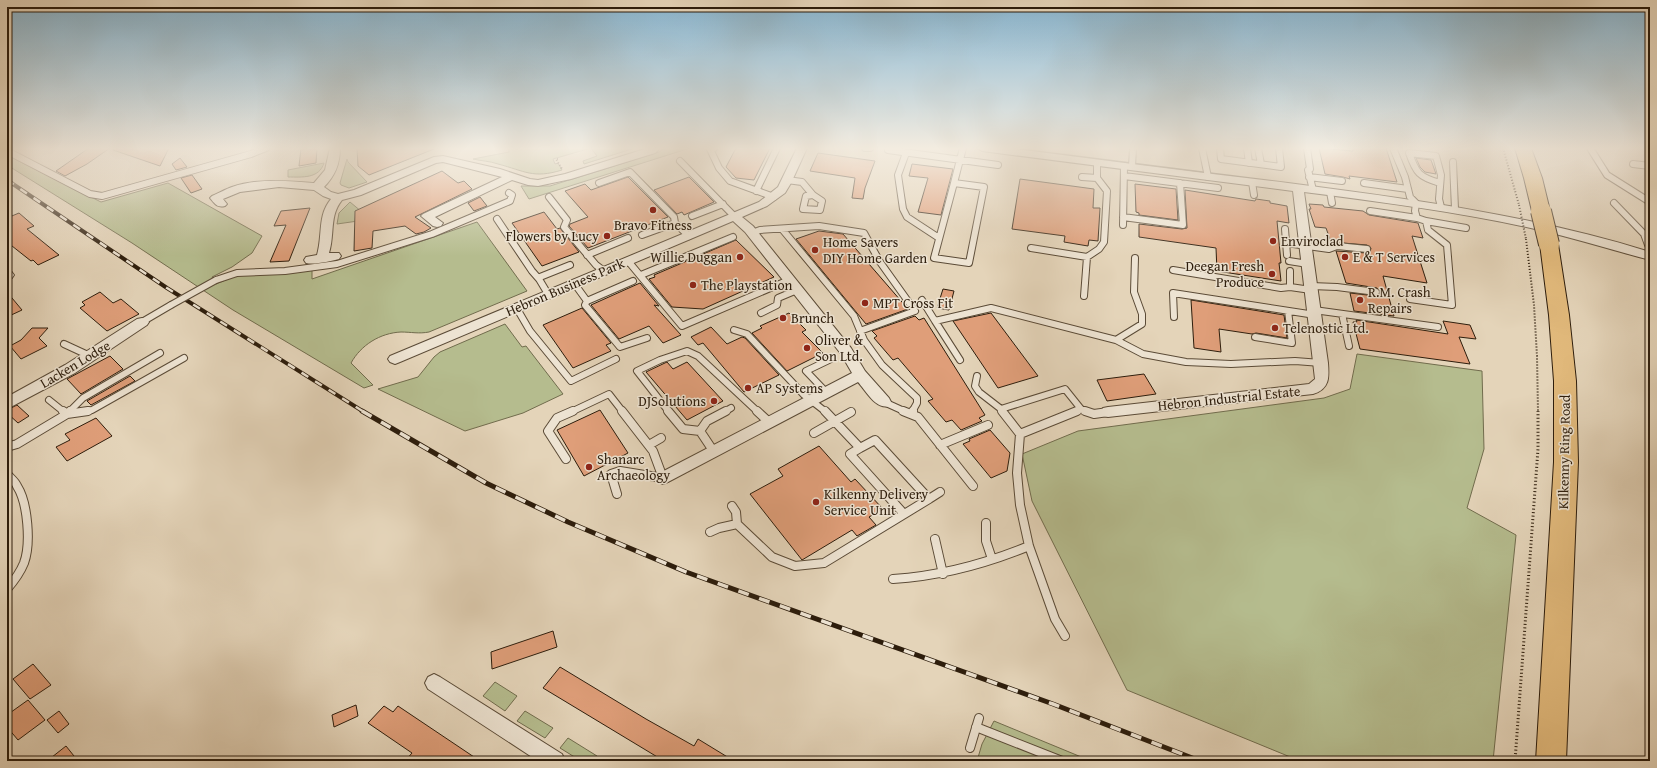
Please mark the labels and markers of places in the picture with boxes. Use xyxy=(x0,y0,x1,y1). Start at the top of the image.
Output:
marker: Bravo Fitness xyxy=(648,205,658,215)
place label: Bravo Fitness xyxy=(614,215,692,235)
place label: Flowers by Lucy xyxy=(506,226,599,246)
marker: Flowers by Lucy xyxy=(602,231,612,241)
place label: Enviroclad xyxy=(1281,231,1344,251)
place label: Home Savers DIY Home Garden xyxy=(823,232,927,268)
marker: Enviroclad xyxy=(1268,236,1278,246)
marker: Home Savers DIY Home Garden xyxy=(810,245,820,255)
place label: Willie Duggan xyxy=(650,247,732,267)
place label: E & T Services xyxy=(1353,247,1435,267)
marker: Willie Duggan xyxy=(735,252,745,262)
marker: E & T Services xyxy=(1340,252,1350,262)
place label: Deegan Fresh Produce xyxy=(1185,256,1264,292)
marker: Deegan Fresh Produce xyxy=(1267,269,1277,279)
place label: The Playstation xyxy=(701,275,793,295)
marker: The Playstation xyxy=(688,280,698,290)
place label: R.M. Crash Repairs xyxy=(1368,282,1431,318)
place label: MPT Cross Fit xyxy=(873,293,953,313)
marker: R.M. Crash Repairs xyxy=(1355,295,1365,305)
marker: MPT Cross Fit xyxy=(860,298,870,308)
place label: Brunch xyxy=(791,308,834,328)
marker: Brunch xyxy=(778,313,788,323)
place label: Telenostic Ltd. xyxy=(1283,318,1369,338)
marker: Telenostic Ltd. xyxy=(1270,323,1280,333)
place label: Oliver & Son Ltd. xyxy=(815,330,863,366)
marker: Oliver & Son Ltd. xyxy=(802,343,812,353)
place label: AP Systems xyxy=(756,378,823,398)
marker: AP Systems xyxy=(743,383,753,393)
place label: DJSolutions xyxy=(638,391,706,411)
marker: DJSolutions xyxy=(709,396,719,406)
place label: Shanarc Archaeology xyxy=(597,449,670,485)
marker: Shanarc Archaeology xyxy=(584,462,594,472)
place label: Kilkenny Delivery Service Unit xyxy=(824,484,928,520)
marker: Kilkenny Delivery Service Unit xyxy=(811,497,821,507)

